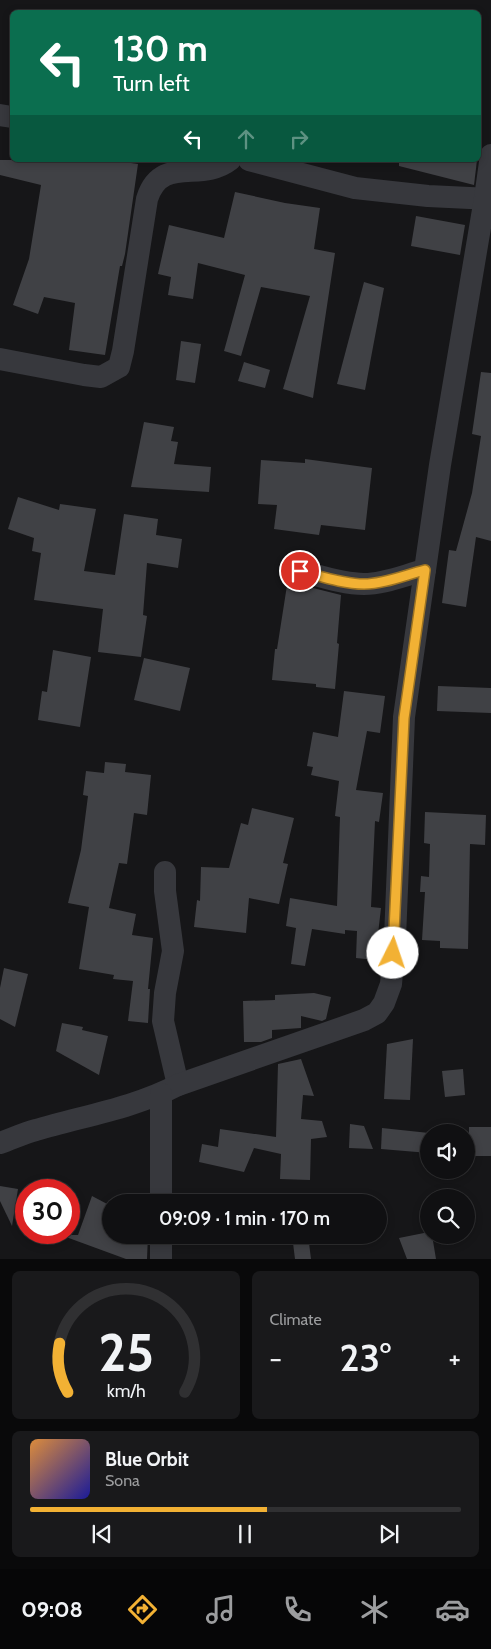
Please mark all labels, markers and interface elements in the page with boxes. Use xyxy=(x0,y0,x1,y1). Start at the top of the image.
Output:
text: 130 m xyxy=(113,27,208,70)
icon: left xyxy=(30,30,95,95)
text: Turn left xyxy=(113,70,190,97)
icon: left xyxy=(179,125,207,153)
icon: ahead xyxy=(232,125,260,153)
icon: right xyxy=(285,125,313,153)
pin xyxy=(279,550,321,592)
icon: arrive xyxy=(286,557,314,585)
position arrow xyxy=(366,926,418,978)
map controls xyxy=(420,1124,475,1244)
button: sound xyxy=(420,1124,475,1179)
speed limit sign: 30 xyxy=(15,1179,80,1244)
button: search xyxy=(420,1189,475,1244)
text: 09:09 · 1 min · 170 m xyxy=(159,1207,330,1230)
text: Climate xyxy=(270,1310,322,1329)
text: 25 xyxy=(98,1321,153,1384)
text: 23° xyxy=(339,1334,391,1381)
text: − xyxy=(270,1341,282,1375)
text: + xyxy=(449,1341,461,1375)
text: km/h xyxy=(106,1380,145,1401)
text: Blue Orbit xyxy=(105,1448,189,1471)
text: Sona xyxy=(105,1471,140,1490)
icon: previous xyxy=(88,1520,116,1548)
icon: pause xyxy=(231,1520,259,1548)
icon: next xyxy=(375,1520,403,1548)
icon: directions xyxy=(125,1592,160,1627)
icon: music xyxy=(203,1592,238,1627)
icon: phone xyxy=(280,1592,315,1627)
icon: climate xyxy=(357,1592,392,1627)
icon: car xyxy=(435,1592,470,1627)
text: 09:08 xyxy=(21,1596,83,1623)

